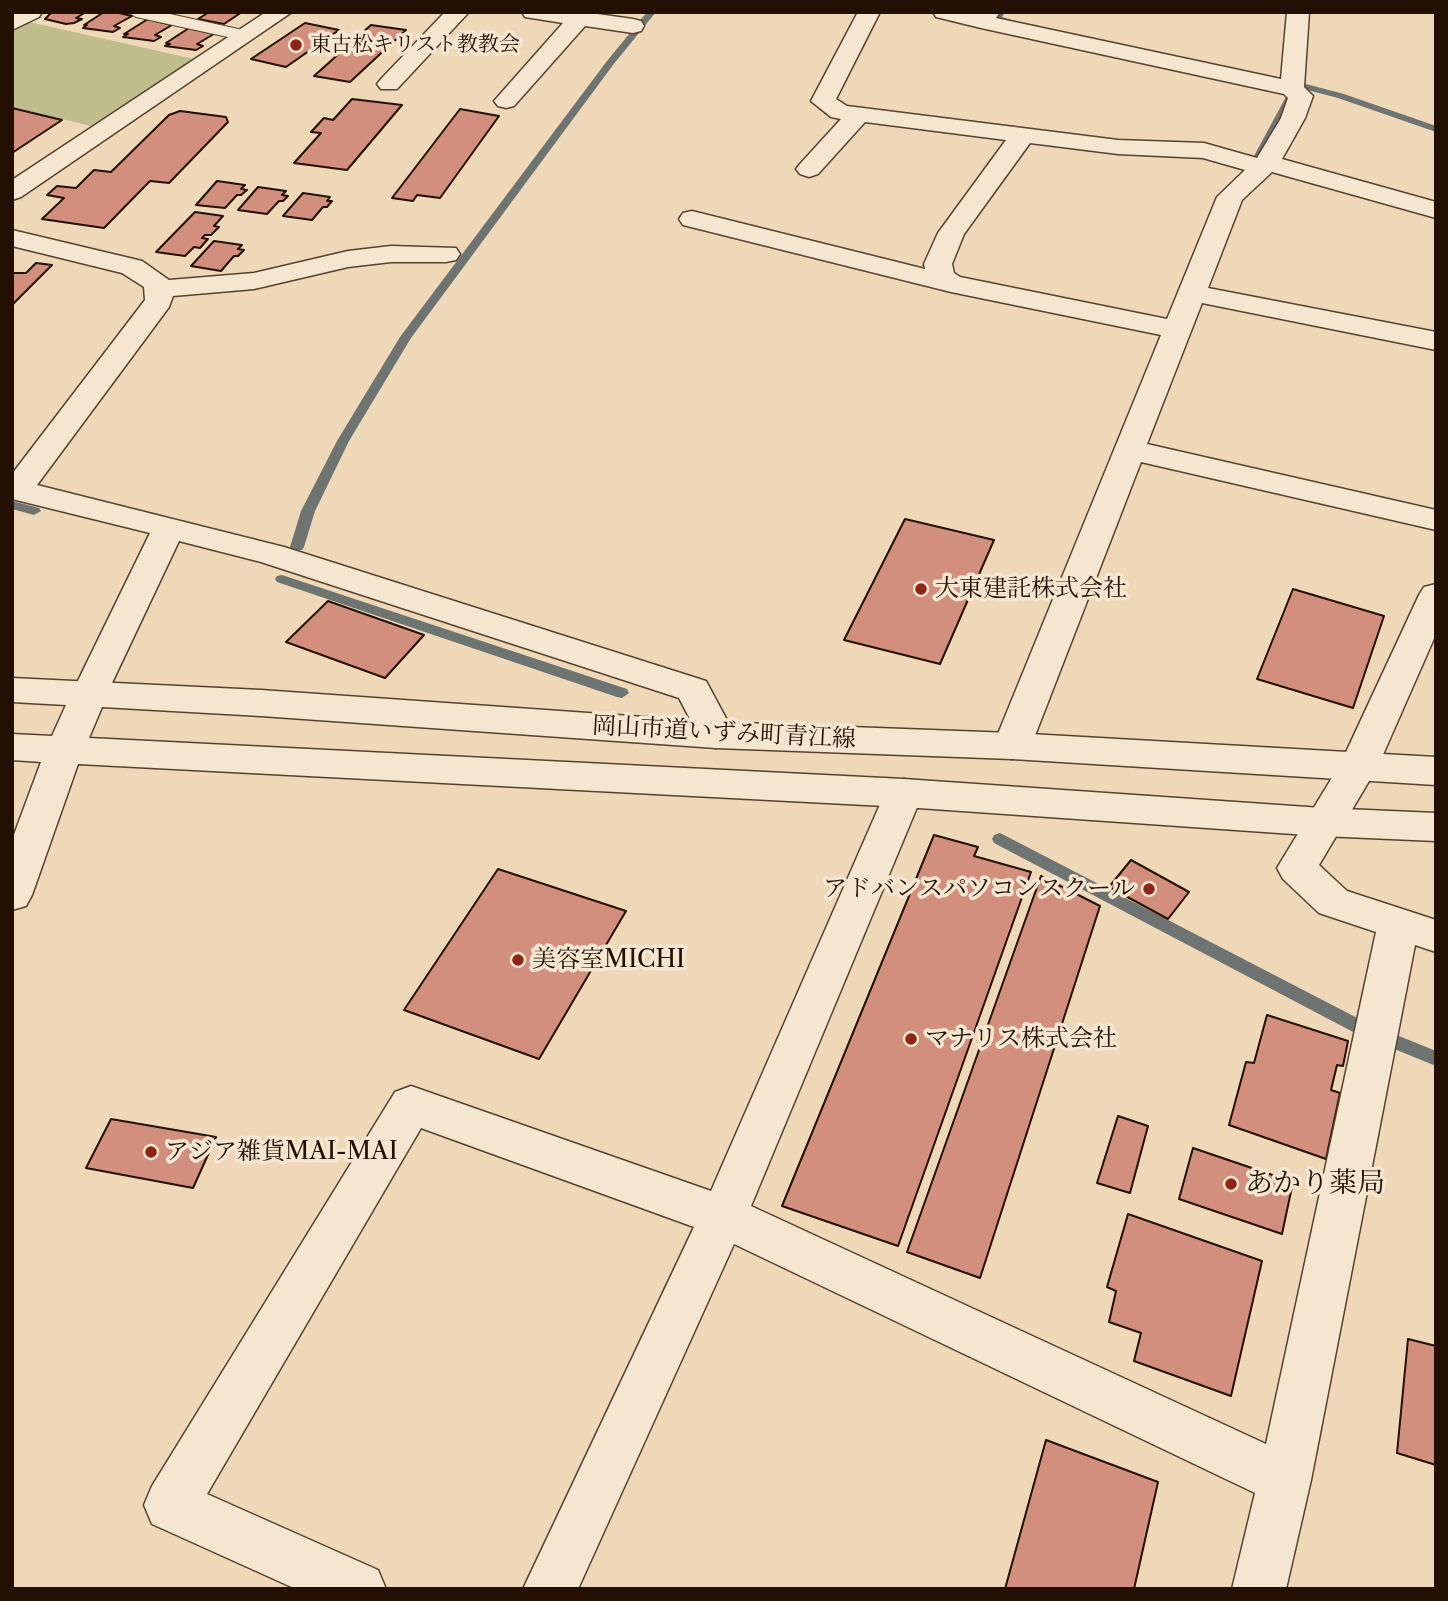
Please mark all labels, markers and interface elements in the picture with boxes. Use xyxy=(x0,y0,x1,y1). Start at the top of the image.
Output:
place label: 東古松キリスト教教会 xyxy=(310,32,520,58)
marker: 東古松キリスト教教会 xyxy=(288,37,304,53)
place label: 大東建託株式会社 xyxy=(935,575,1127,603)
marker: 大東建託株式会社 xyxy=(913,581,929,597)
street label: 岡山市道いずみ町青江線 xyxy=(591,712,857,754)
place label: アドバンスパソコンスクール xyxy=(823,875,1135,903)
marker: アドバンスパソコンスクール xyxy=(1141,881,1157,897)
place label: 美容室MICHI xyxy=(532,946,685,974)
marker: 美容室MICHI xyxy=(510,952,526,968)
place label: マナリス株式会社 xyxy=(925,1025,1117,1053)
marker: マナリス株式会社 xyxy=(903,1031,919,1047)
place label: アジア雑貨MAI-MAI xyxy=(165,1138,398,1166)
marker: アジア雑貨MAI-MAI xyxy=(143,1144,159,1160)
place label: あかり薬局 xyxy=(1245,1167,1385,1201)
marker: あかり薬局 xyxy=(1223,1176,1239,1192)

